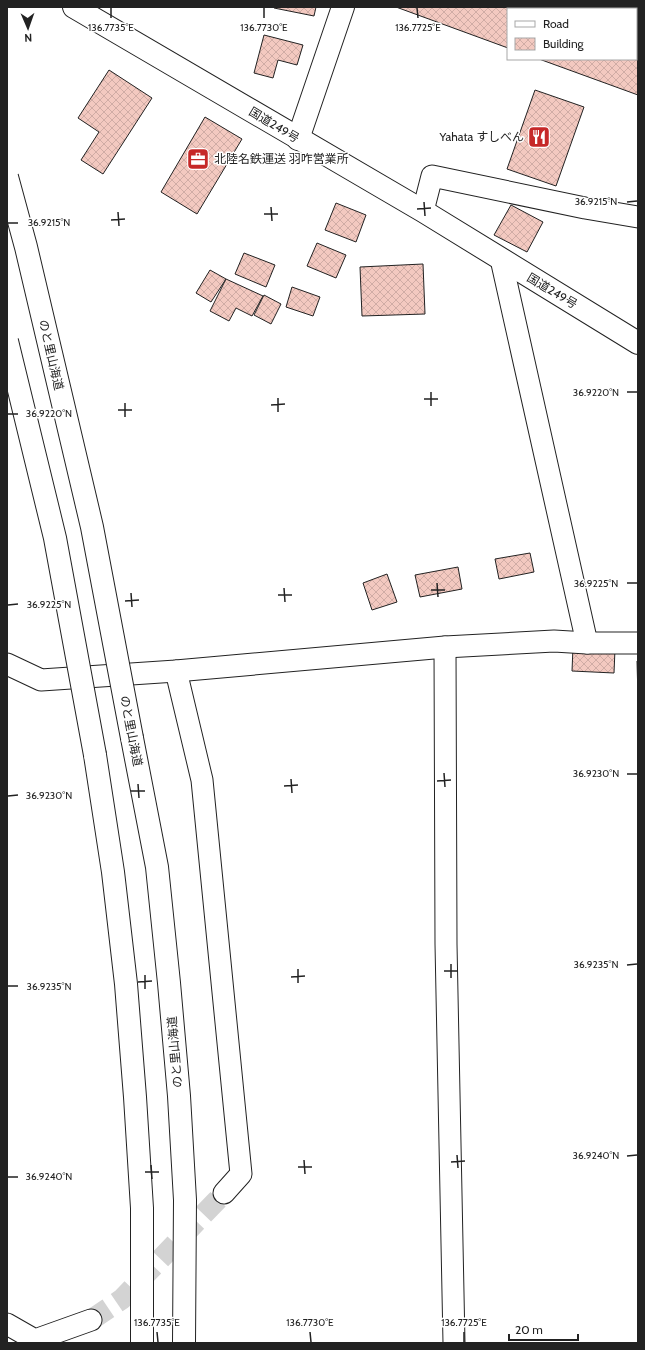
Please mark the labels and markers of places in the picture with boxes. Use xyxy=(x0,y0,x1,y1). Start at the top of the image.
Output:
restaurant icon: Yahata すしべん xyxy=(526,124,552,150)
place label: Yahata すしべん xyxy=(439,129,524,144)
office icon: 北陸名鉄運送 羽咋営業所 xyxy=(185,146,211,172)
place label: 北陸名鉄運送 羽咋営業所 xyxy=(214,151,349,166)

